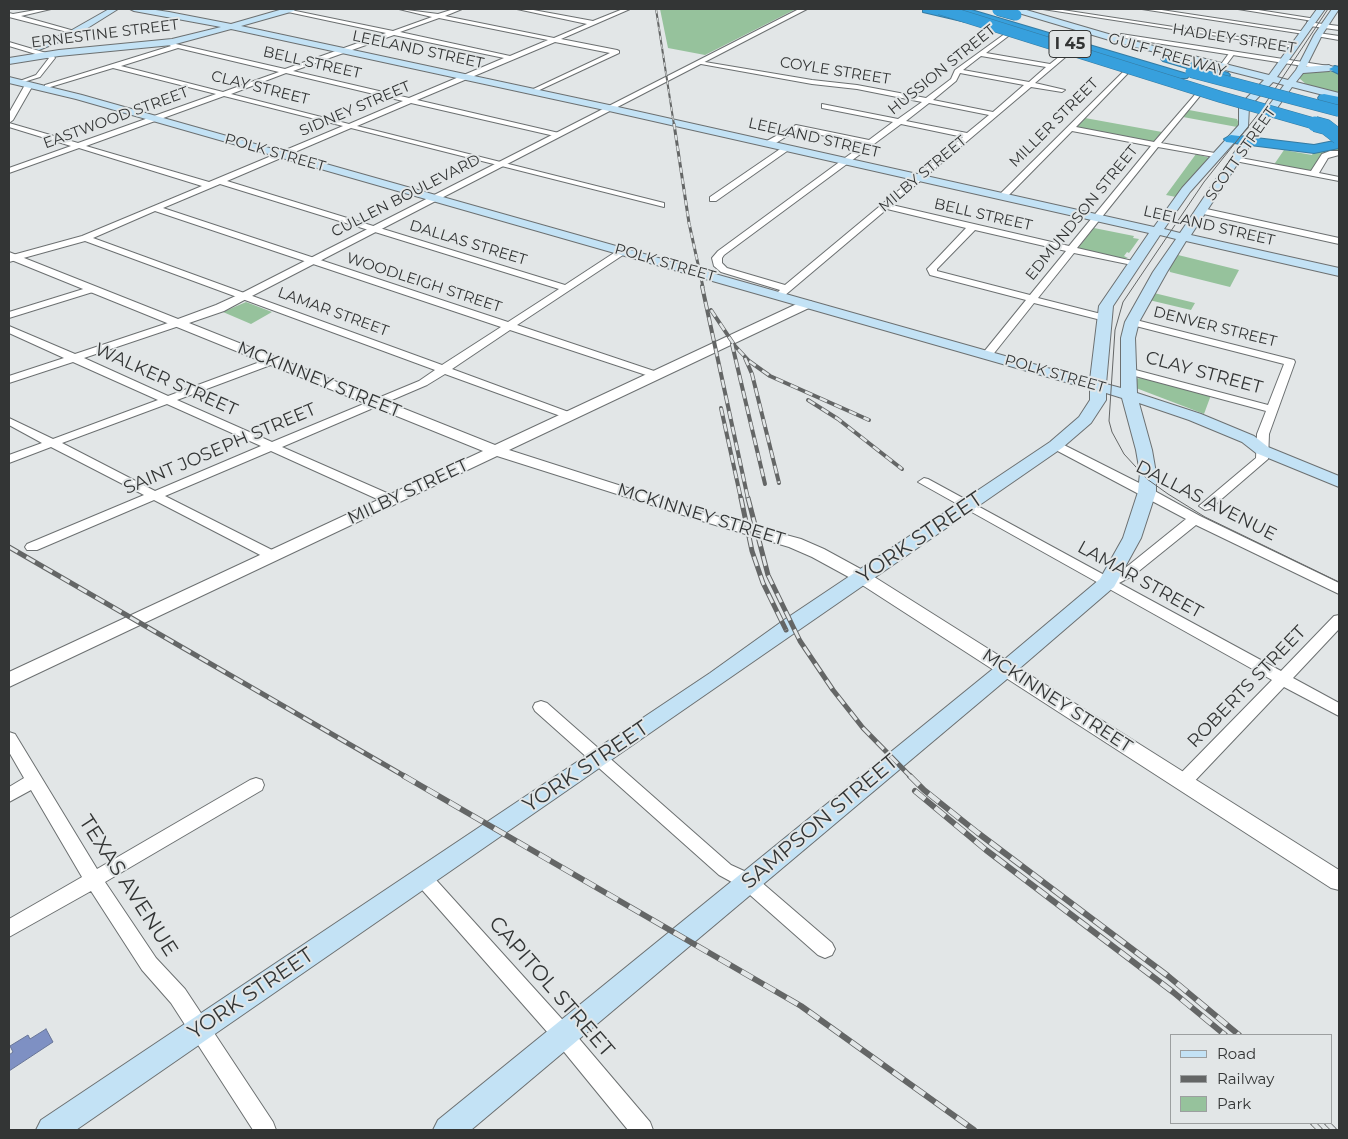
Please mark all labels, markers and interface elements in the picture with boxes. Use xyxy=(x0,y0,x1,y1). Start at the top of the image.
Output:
street label: ERNESTINE STREET xyxy=(30,16,180,52)
street label: HADLEY STREET xyxy=(1171,20,1297,58)
street label: HUSSION STREET xyxy=(885,21,999,119)
street label: LEELAND STREET xyxy=(350,27,486,73)
street label: GULF FREEWAY xyxy=(1106,30,1228,80)
road number: I 45 xyxy=(1049,31,1091,58)
street label: BELL STREET xyxy=(261,43,363,83)
street label: COYLE STREET xyxy=(779,53,891,89)
street label: CLAY STREET xyxy=(209,67,311,109)
street label: MILLER STREET xyxy=(1006,75,1102,171)
street label: SIDNEY STREET xyxy=(297,77,413,141)
street label: EASTWOOD STREET xyxy=(41,83,191,153)
street label: SCOTT STREET xyxy=(1202,104,1280,204)
street label: LEELAND STREET xyxy=(747,114,881,162)
street label: POLK STREET xyxy=(223,130,327,176)
street label: MILBY STREET xyxy=(875,132,971,216)
street label: EDMUNDSON STREET xyxy=(1022,142,1142,284)
street label: CULLEN BOULEVARD xyxy=(329,151,483,241)
street label: BELL STREET xyxy=(932,195,1034,235)
street label: LEELAND STREET xyxy=(1142,202,1276,250)
street label: DALLAS STREET xyxy=(407,217,529,269)
street label: POLK STREET xyxy=(613,240,717,286)
street label: WOODLEIGH STREET xyxy=(344,249,504,317)
street label: LAMAR STREET xyxy=(275,284,391,340)
street label: DENVER STREET xyxy=(1151,303,1279,351)
street label: MCKINNEY STREET xyxy=(234,337,404,423)
street label: WALKER STREET xyxy=(91,339,241,421)
street label: CLAY STREET xyxy=(1143,347,1265,399)
street label: POLK STREET xyxy=(1003,351,1107,397)
street label: SAINT JOSEPH STREET xyxy=(120,399,320,499)
street label: MILBY STREET xyxy=(344,455,472,529)
street label: DALLAS AVENUE xyxy=(1132,456,1280,546)
street label: MCKINNEY STREET xyxy=(615,479,787,551)
street label: YORK STREET xyxy=(852,487,988,589)
street label: LAMAR STREET xyxy=(1074,537,1206,623)
street label: ROBERTS STREET xyxy=(1183,622,1311,752)
street label: MCKINNEY STREET xyxy=(978,645,1136,757)
street label: YORK STREET xyxy=(518,716,654,818)
street label: SAMPSON STREET xyxy=(737,749,903,895)
street label: TEXAS AVENUE xyxy=(73,811,183,961)
street label: CAPITOL STREET xyxy=(483,911,619,1063)
street label: YORK STREET xyxy=(183,943,319,1045)
legend xyxy=(1170,1034,1333,1124)
text: Road xyxy=(1217,1044,1256,1063)
text: Railway xyxy=(1217,1069,1274,1088)
text: Park xyxy=(1217,1094,1251,1113)

